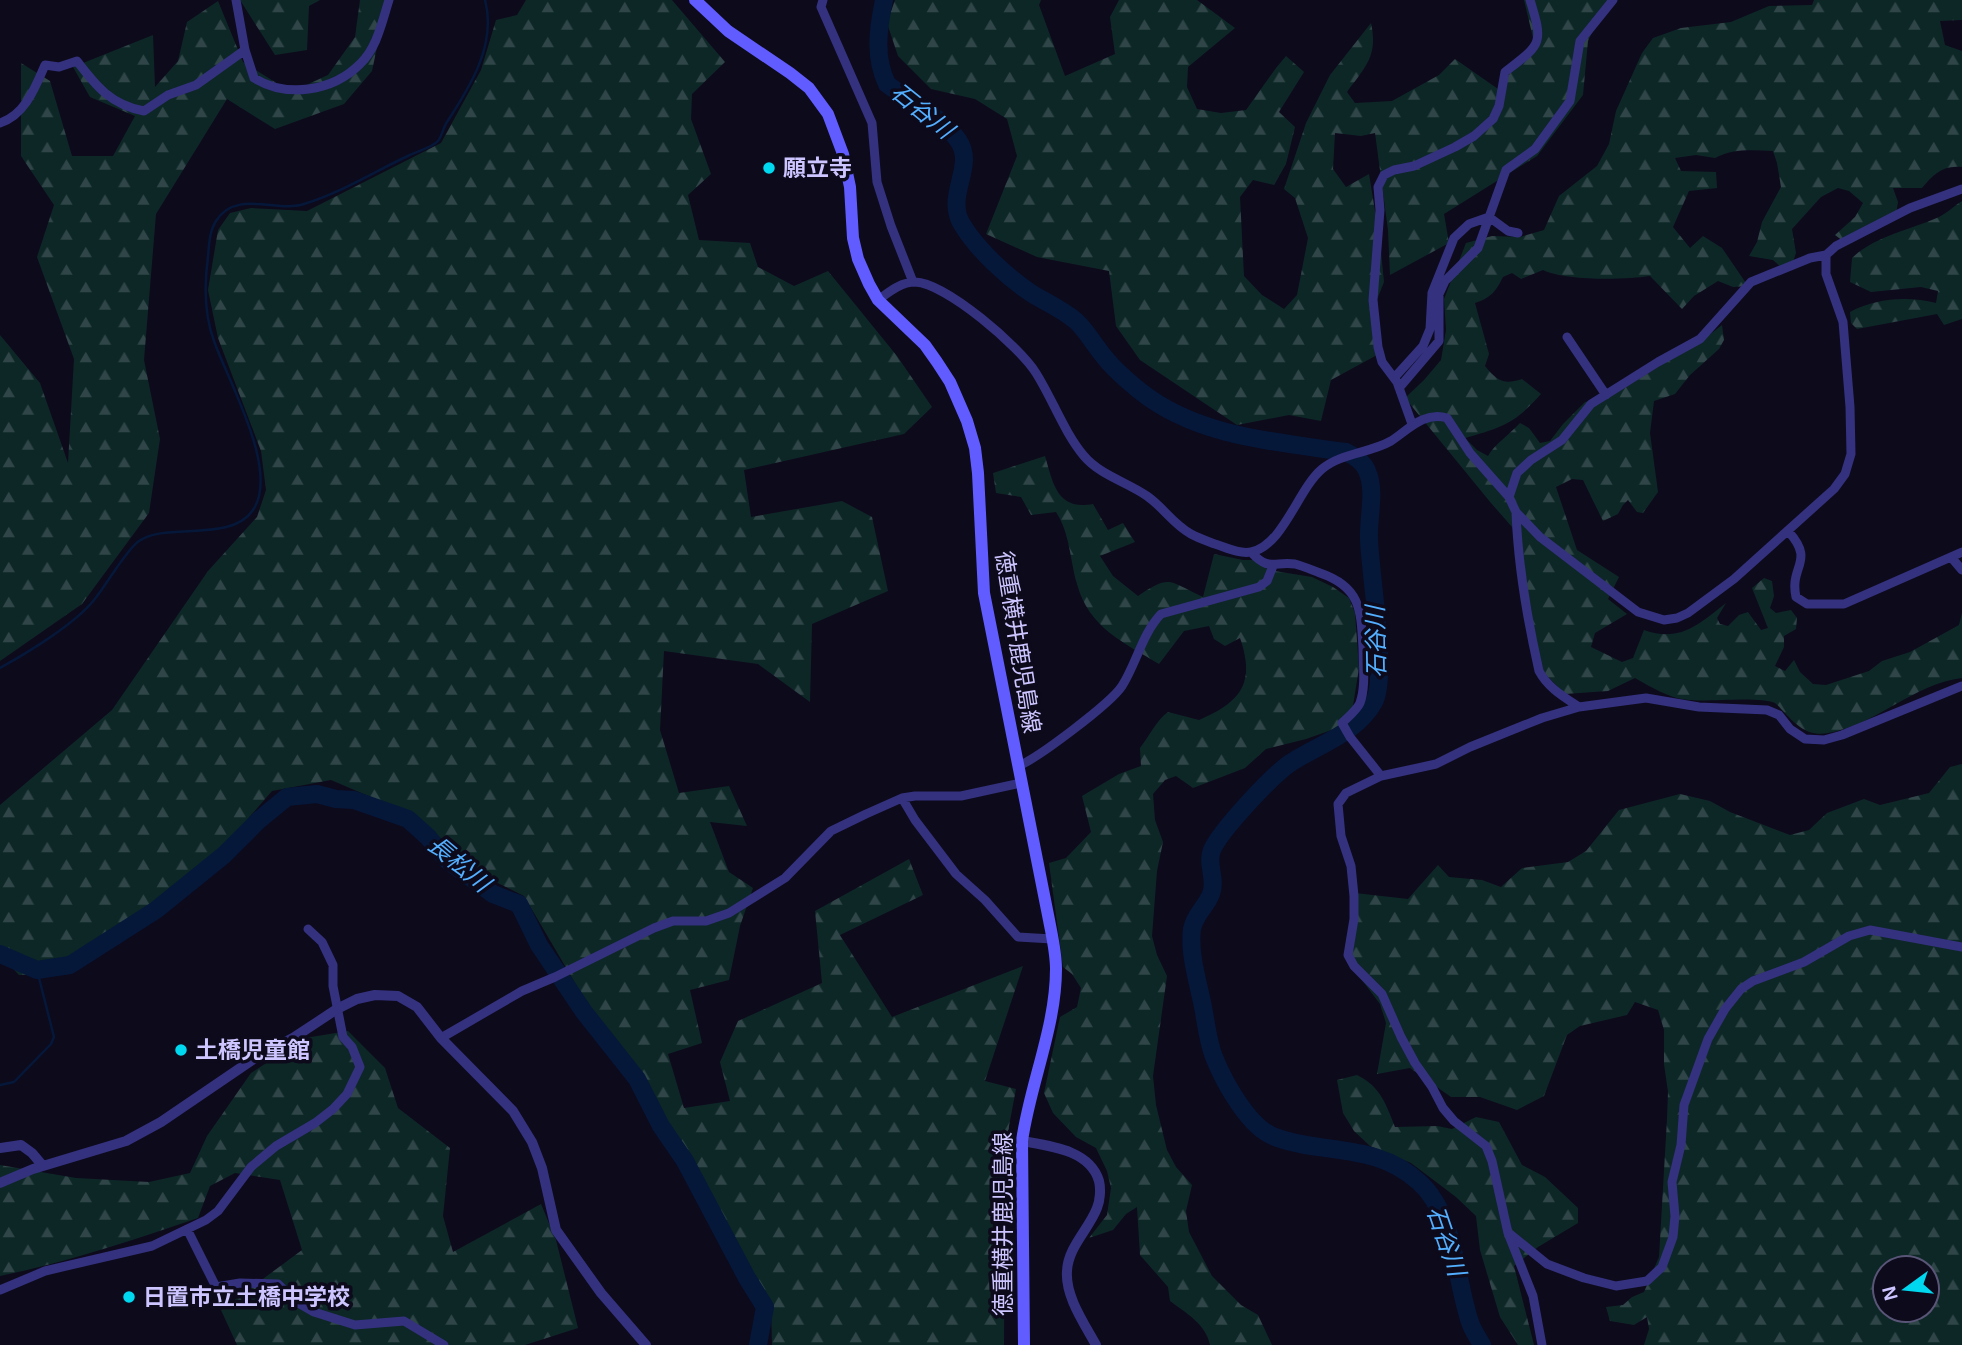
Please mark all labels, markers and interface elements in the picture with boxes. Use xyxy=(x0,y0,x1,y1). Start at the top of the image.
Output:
water label: 石谷川 xyxy=(886,77,961,146)
place label: 願立寺 xyxy=(783,155,852,181)
marker: 願立寺 xyxy=(761,160,777,176)
street label: 徳重横井鹿児島線 xyxy=(991,549,1045,735)
water label: 石谷川 xyxy=(1361,603,1390,678)
water label: 長松川 xyxy=(423,830,498,899)
place label: 土橋児童館 xyxy=(195,1037,310,1063)
marker: 土橋児童館 xyxy=(173,1042,189,1058)
street label: 徳重横井鹿児島線 xyxy=(990,1132,1016,1316)
water label: 石谷川 xyxy=(1422,1202,1472,1282)
north arrow xyxy=(1871,1254,1941,1324)
place label: 日置市立土橋中学校 xyxy=(143,1284,350,1310)
text: N xyxy=(1878,1284,1902,1303)
marker: 日置市立土橋中学校 xyxy=(121,1289,137,1305)

